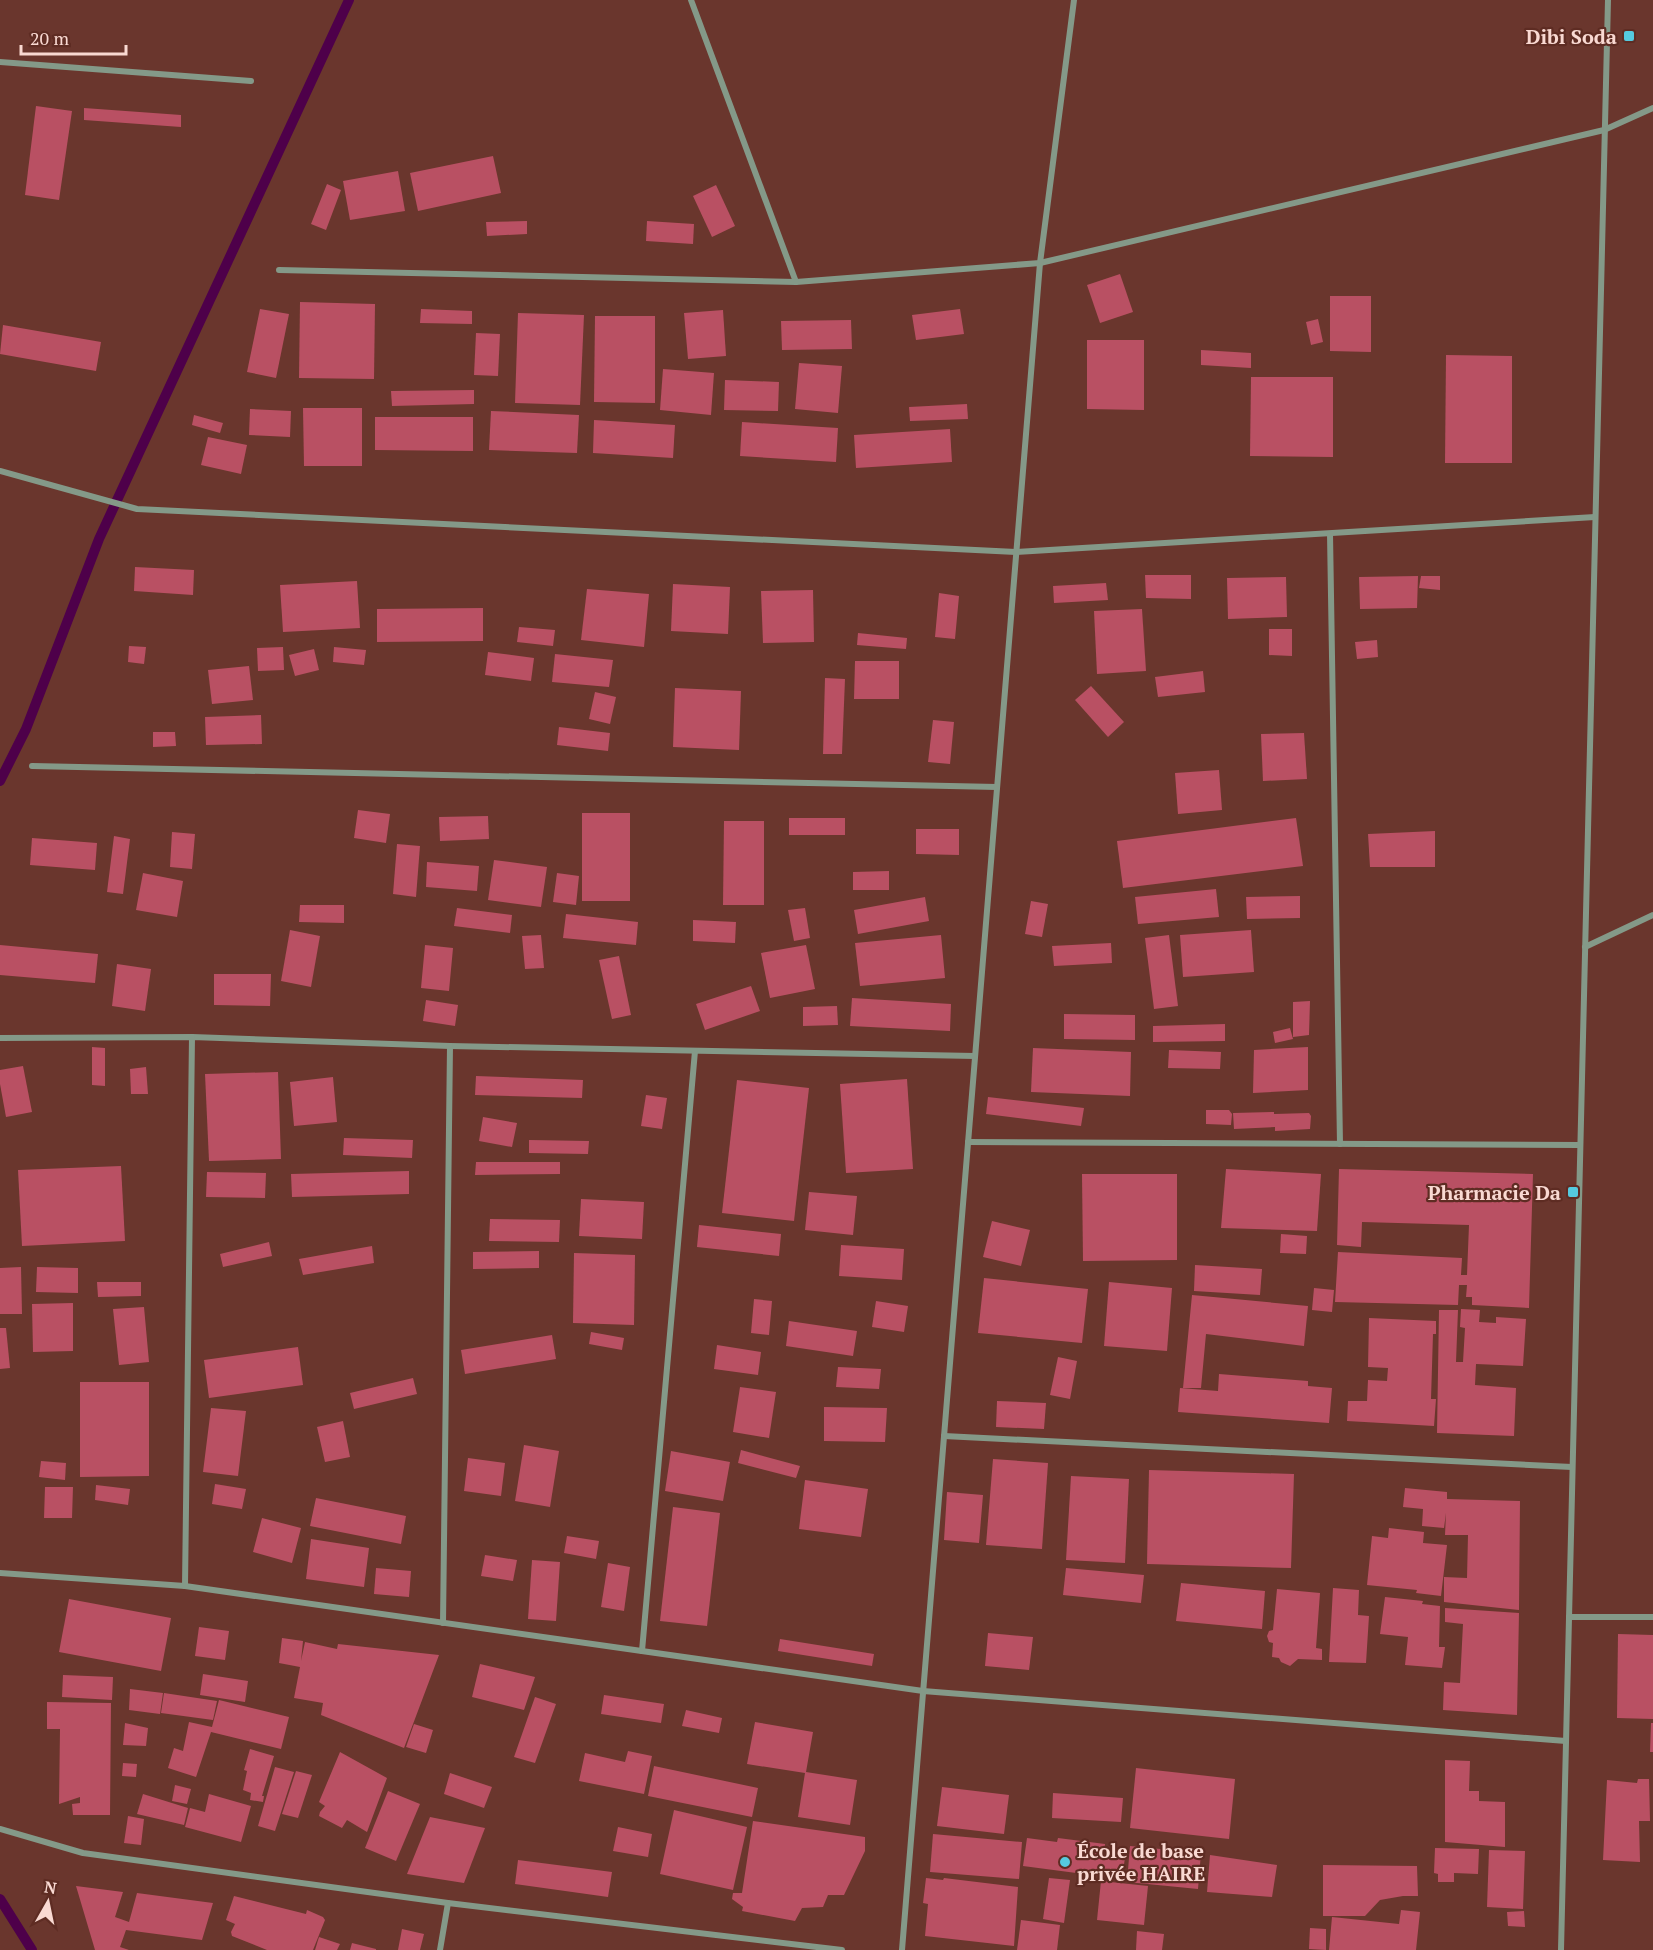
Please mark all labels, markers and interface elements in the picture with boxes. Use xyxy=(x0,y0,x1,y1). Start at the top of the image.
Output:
scale bar xyxy=(21,18,126,56)
place label: Dibi Soda xyxy=(1526,23,1617,50)
text: 20 m xyxy=(30,26,70,50)
marker: Dibi Soda xyxy=(1622,29,1636,43)
place label: Pharmacie Da xyxy=(1428,1179,1561,1206)
marker: Pharmacie Da xyxy=(1566,1185,1580,1199)
place label: École de base privée HAIRE xyxy=(1077,1837,1205,1887)
marker: École de base privée HAIRE xyxy=(1058,1855,1072,1869)
north arrow xyxy=(18,1872,78,1932)
text: N xyxy=(43,1875,58,1899)

